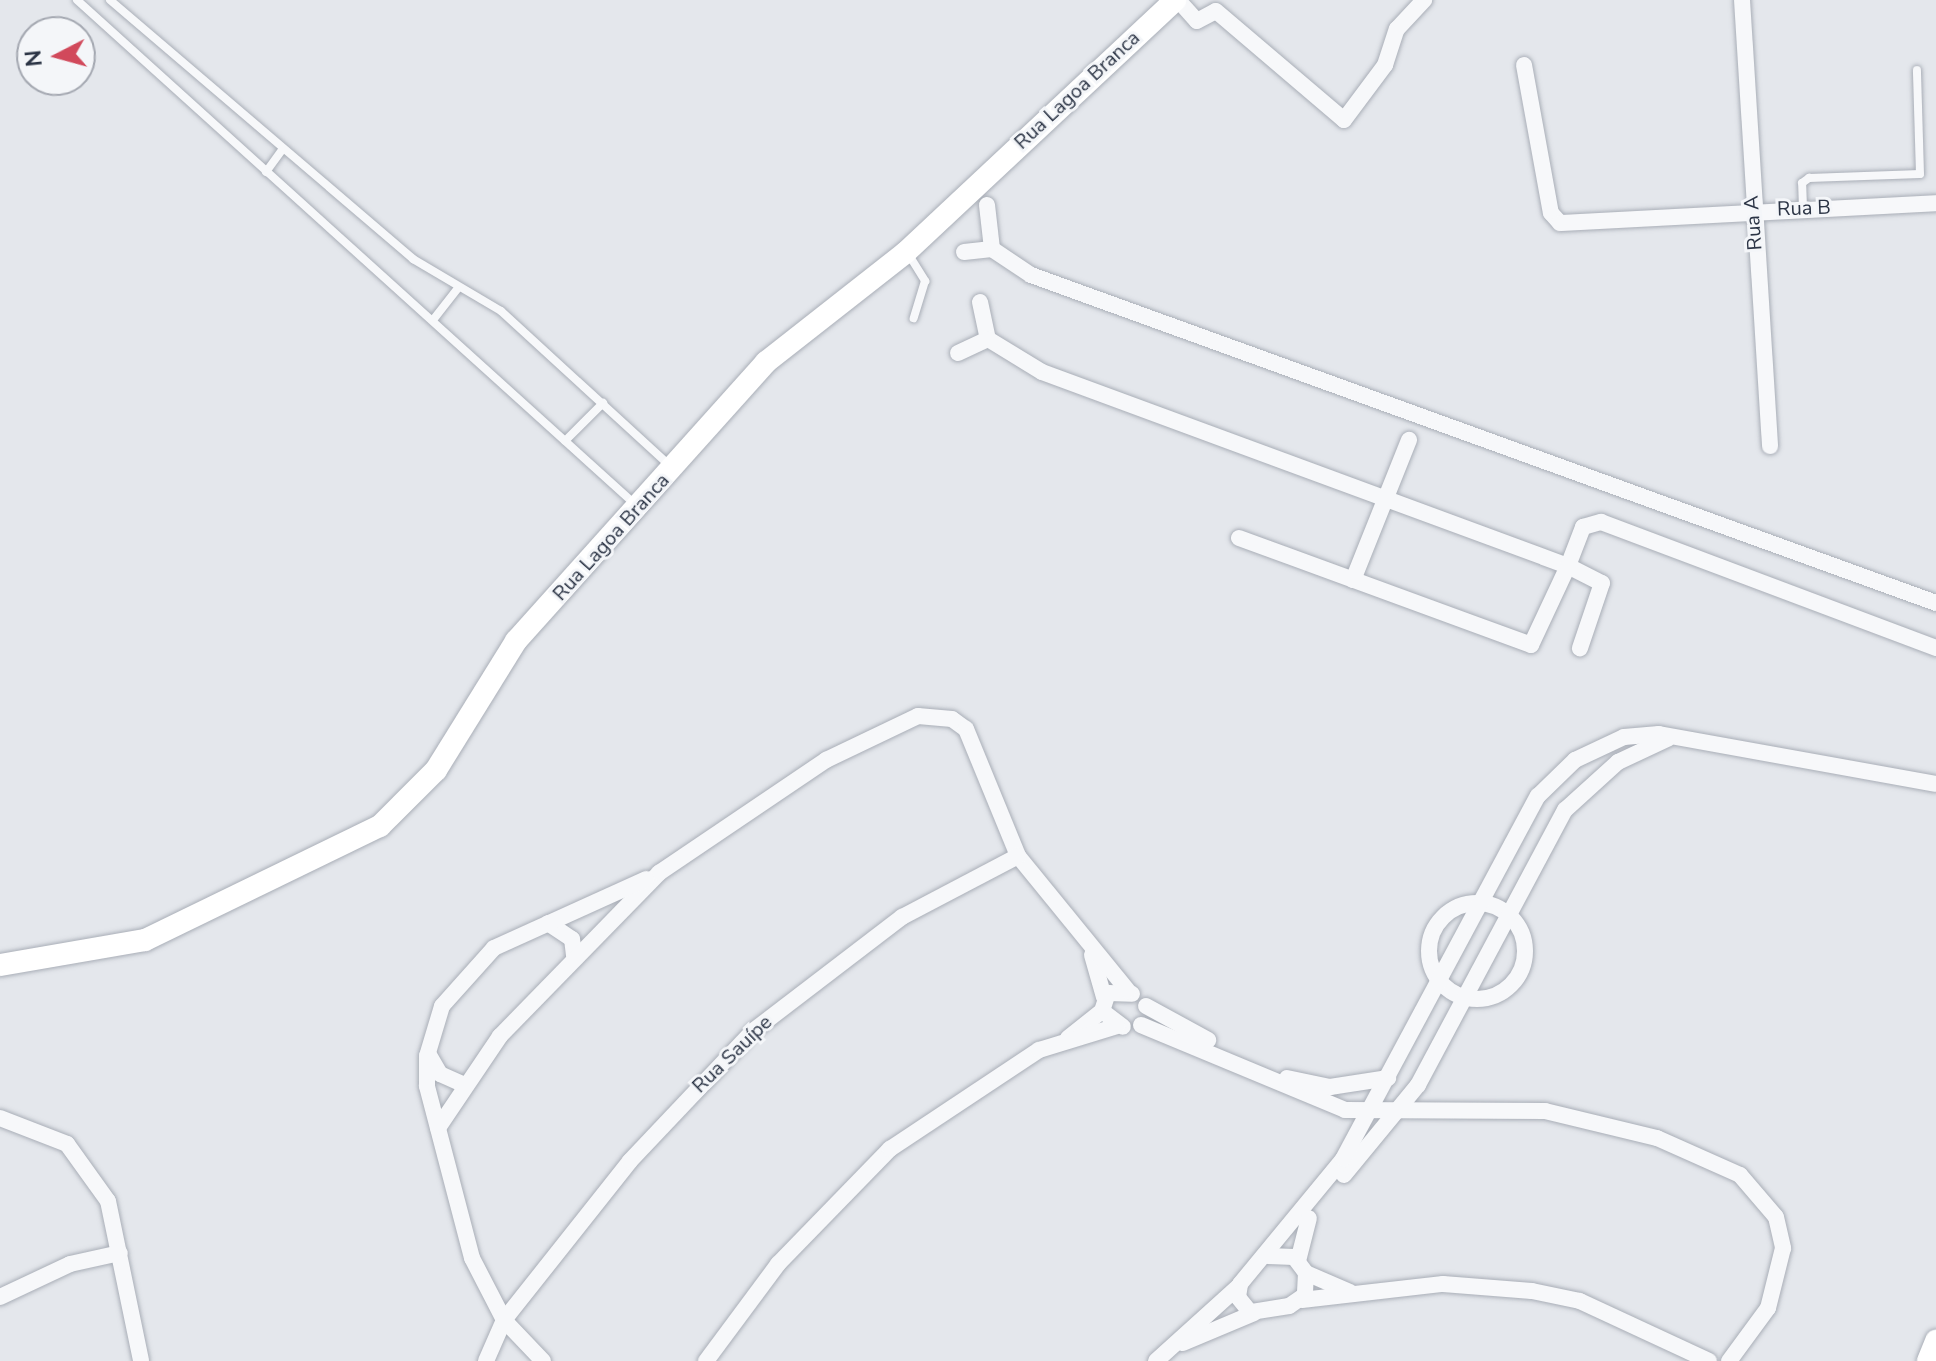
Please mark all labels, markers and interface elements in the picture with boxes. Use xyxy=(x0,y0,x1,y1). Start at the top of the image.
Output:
north arrow xyxy=(16,16,96,96)
street label: Rua Lagoa Branca xyxy=(1009,26,1145,154)
text: N xyxy=(18,49,50,68)
street label: Rua A xyxy=(1739,195,1767,251)
street label: Rua B xyxy=(1777,195,1831,221)
street label: Rua Lagoa Branca xyxy=(548,469,674,605)
street label: Rua Sauípe xyxy=(687,1010,777,1098)

